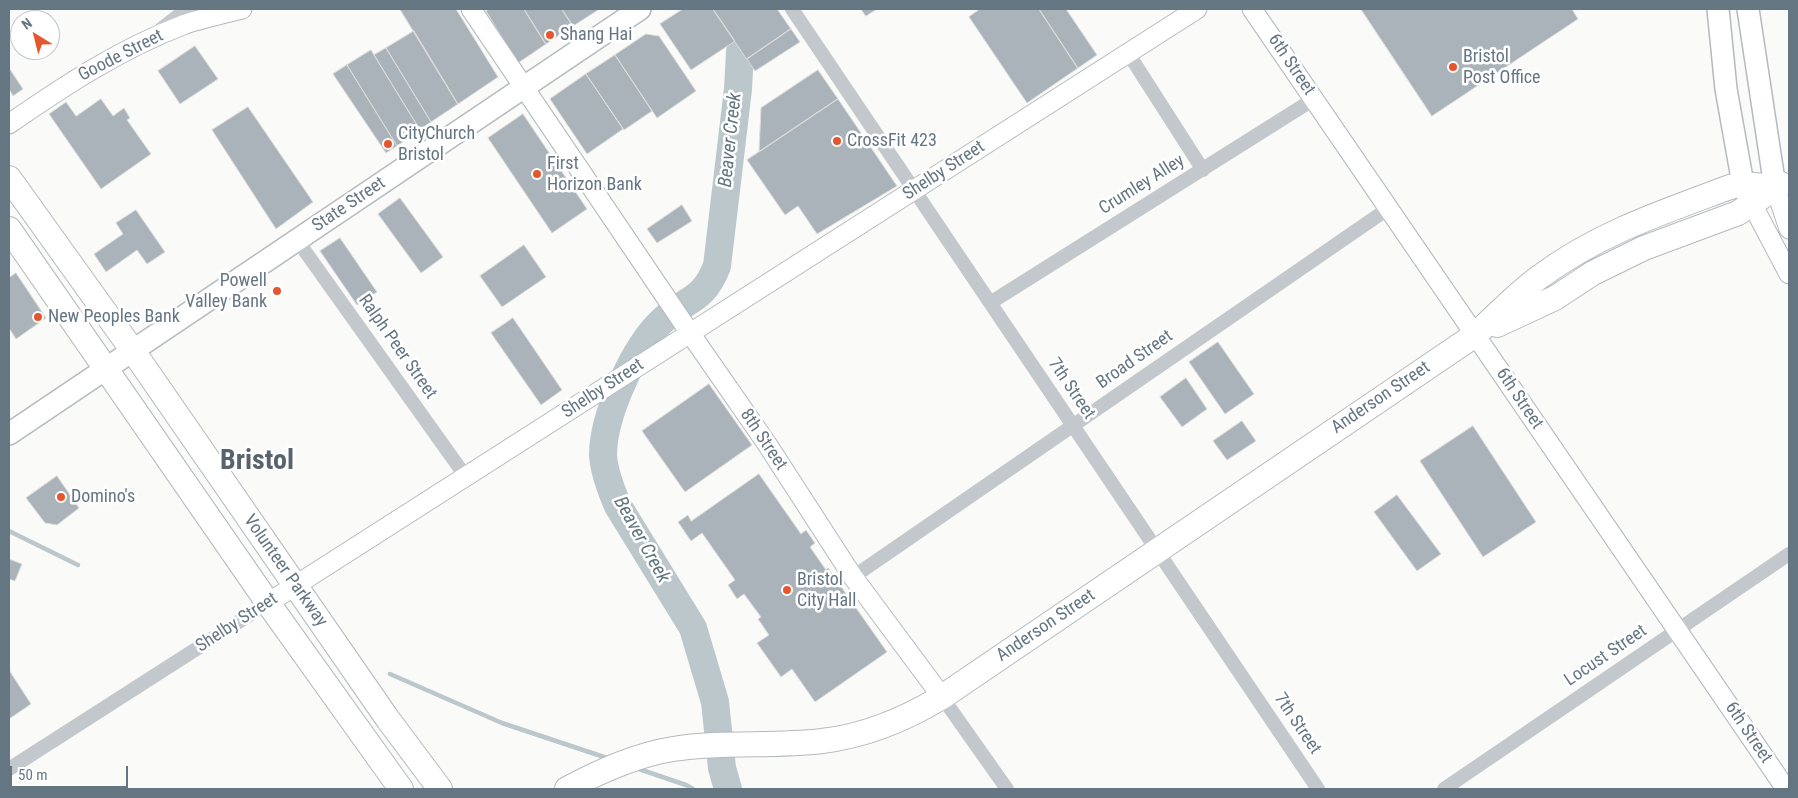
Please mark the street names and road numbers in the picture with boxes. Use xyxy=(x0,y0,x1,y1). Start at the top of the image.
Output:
street label: Goode Street xyxy=(75,25,167,87)
street label: 6th Street xyxy=(1263,30,1319,100)
street label: Shelby Street xyxy=(899,137,989,205)
street label: Crumley Alley xyxy=(1095,150,1189,220)
street label: State Street xyxy=(308,173,390,237)
street label: Ralph Peer Street xyxy=(353,291,441,403)
street label: Broad Street xyxy=(1093,326,1177,394)
street label: 7th Street xyxy=(1043,354,1099,424)
street label: Shelby Street xyxy=(558,355,648,423)
street label: Anderson Street xyxy=(1328,357,1434,439)
street label: 6th Street xyxy=(1491,364,1547,434)
street label: 8th Street xyxy=(735,405,791,475)
street label: Volunteer Parkway xyxy=(238,511,332,631)
street label: Anderson Street xyxy=(993,585,1099,667)
street label: Shelby Street xyxy=(192,589,282,657)
street label: Locust Street xyxy=(1561,621,1651,691)
street label: 7th Street xyxy=(1269,689,1325,759)
street label: 6th Street xyxy=(1720,698,1776,768)

